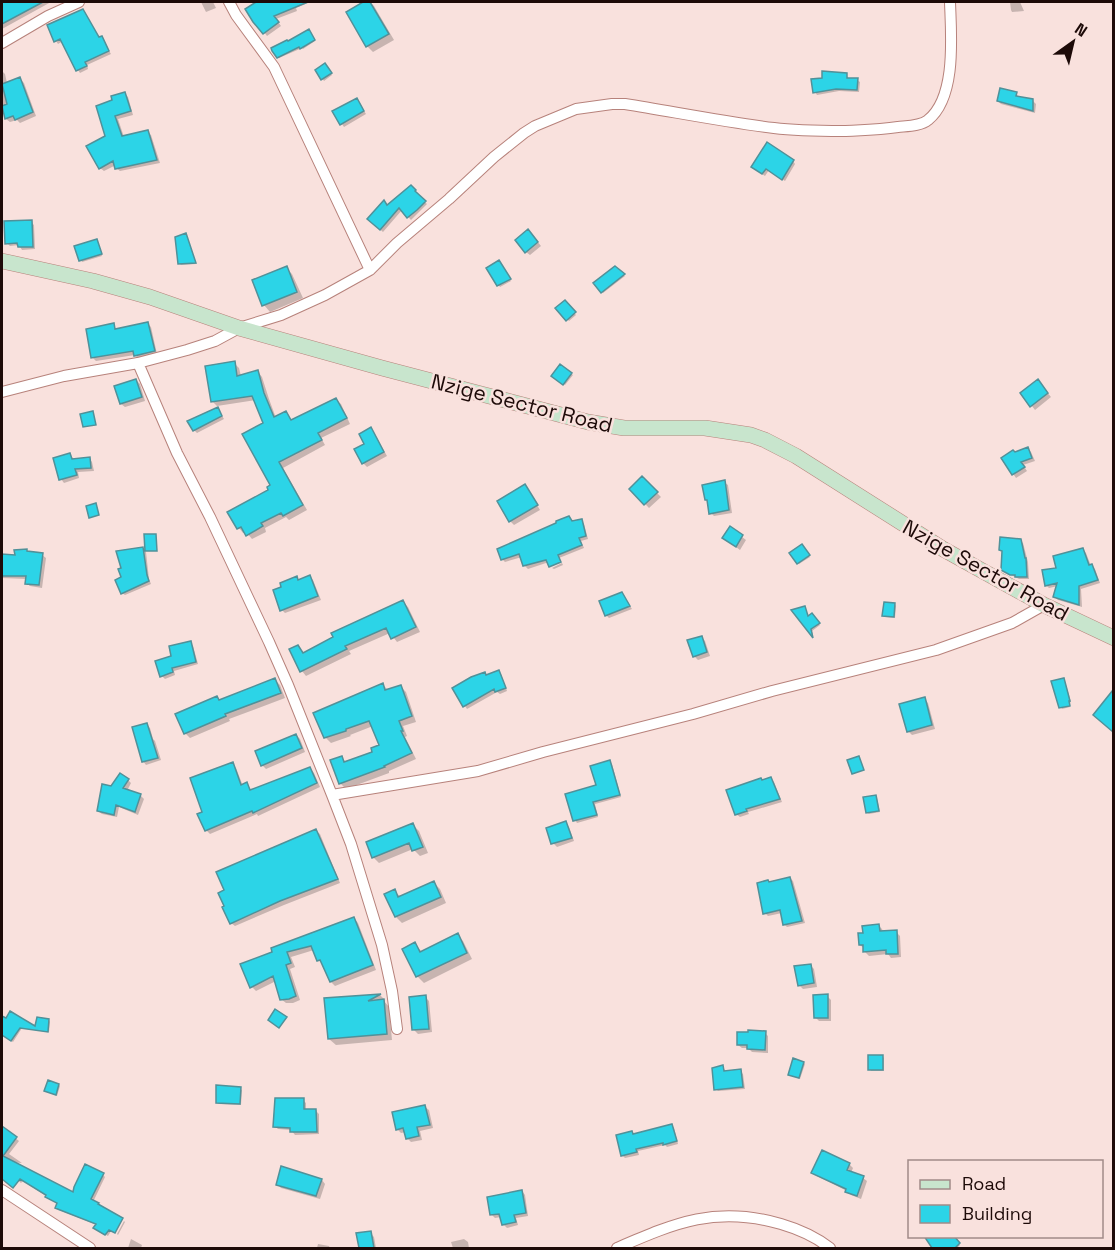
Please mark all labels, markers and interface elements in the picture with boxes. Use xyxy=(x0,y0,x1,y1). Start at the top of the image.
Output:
north arrow xyxy=(1043,12,1103,72)
text: N xyxy=(1071,18,1091,42)
street label: Nzige Sector Road xyxy=(429,367,615,439)
street label: Nzige Sector Road xyxy=(898,513,1074,627)
legend xyxy=(908,1160,1103,1238)
text: Road xyxy=(962,1172,1006,1195)
text: Building xyxy=(962,1202,1032,1225)

